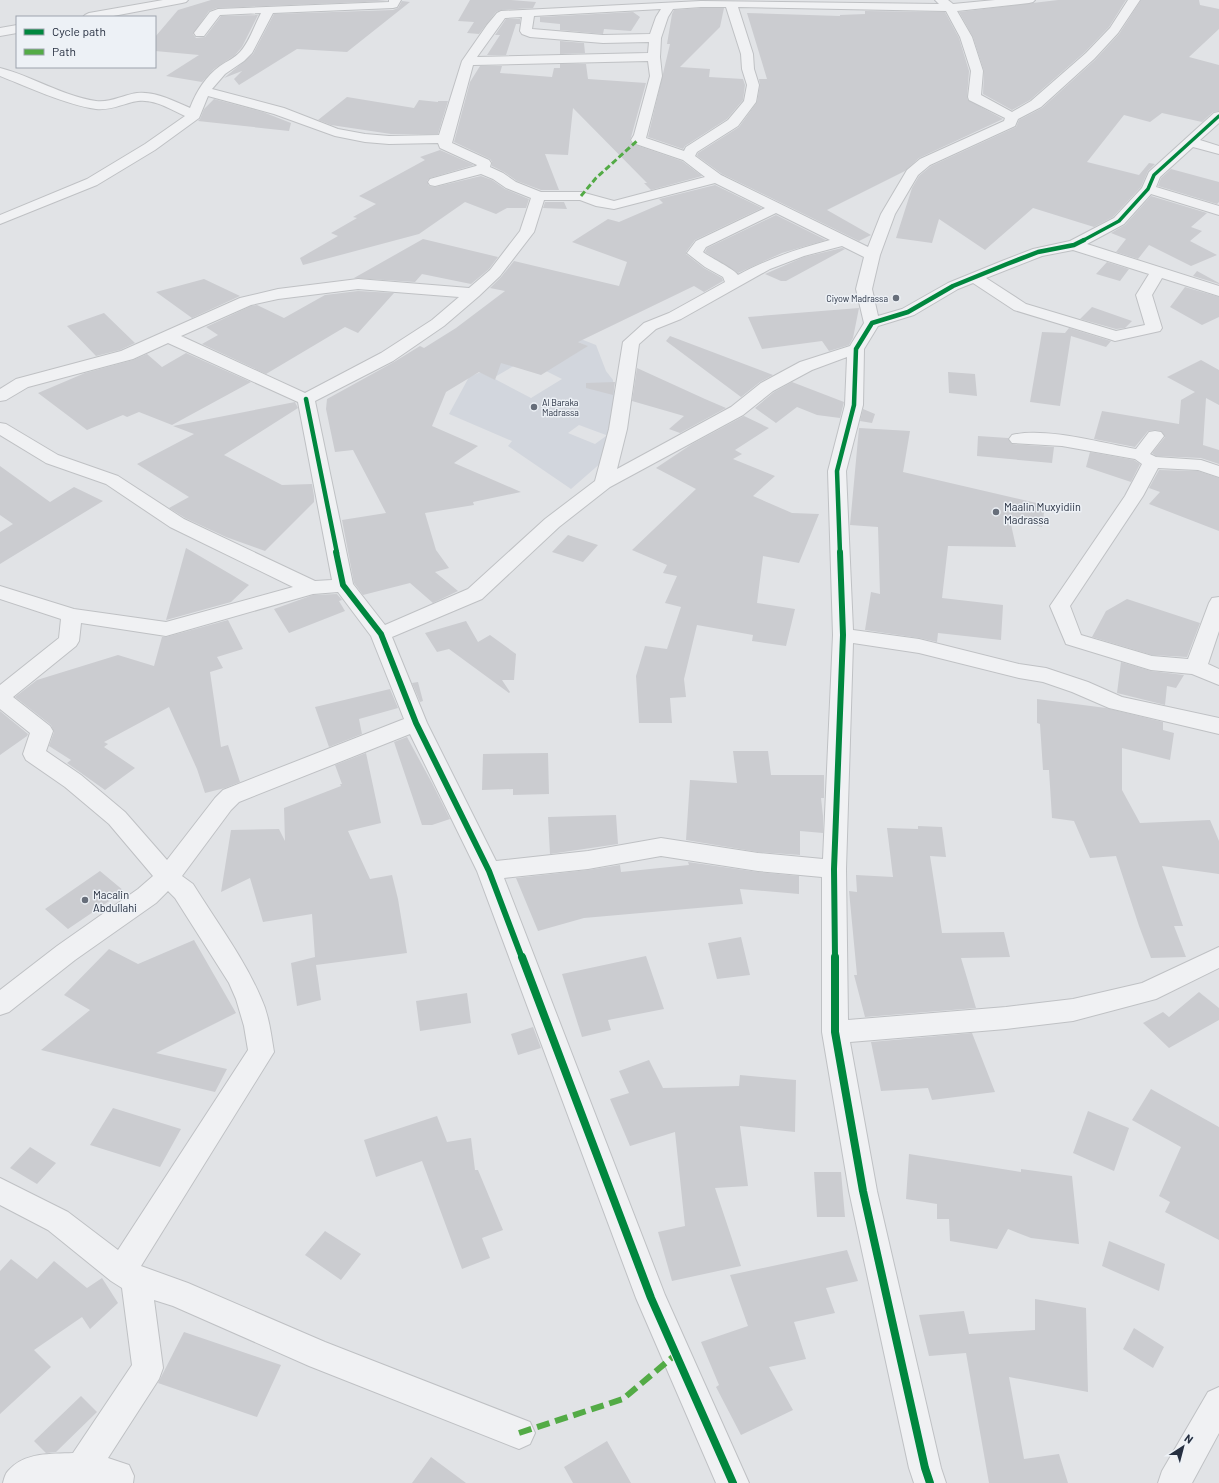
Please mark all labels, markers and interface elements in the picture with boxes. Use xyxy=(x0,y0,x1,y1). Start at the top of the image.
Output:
legend xyxy=(16,16,156,68)
text: Cycle path xyxy=(52,24,106,38)
text: Path xyxy=(52,44,76,58)
place label: Ciyow Madrassa xyxy=(826,293,888,304)
marker: Ciyow Madrassa xyxy=(891,293,901,303)
place label: Al Baraka Madrassa xyxy=(542,397,579,418)
marker: Al Baraka Madrassa xyxy=(529,402,539,412)
place label: Maalin Muxyidiin Madrassa xyxy=(1004,500,1081,526)
marker: Maalin Muxyidiin Madrassa xyxy=(991,507,1001,517)
place label: Macalin Abdullahi xyxy=(93,888,137,914)
marker: Macalin Abdullahi xyxy=(80,895,90,905)
north arrow xyxy=(1163,1427,1203,1467)
text: N xyxy=(1182,1431,1196,1446)

